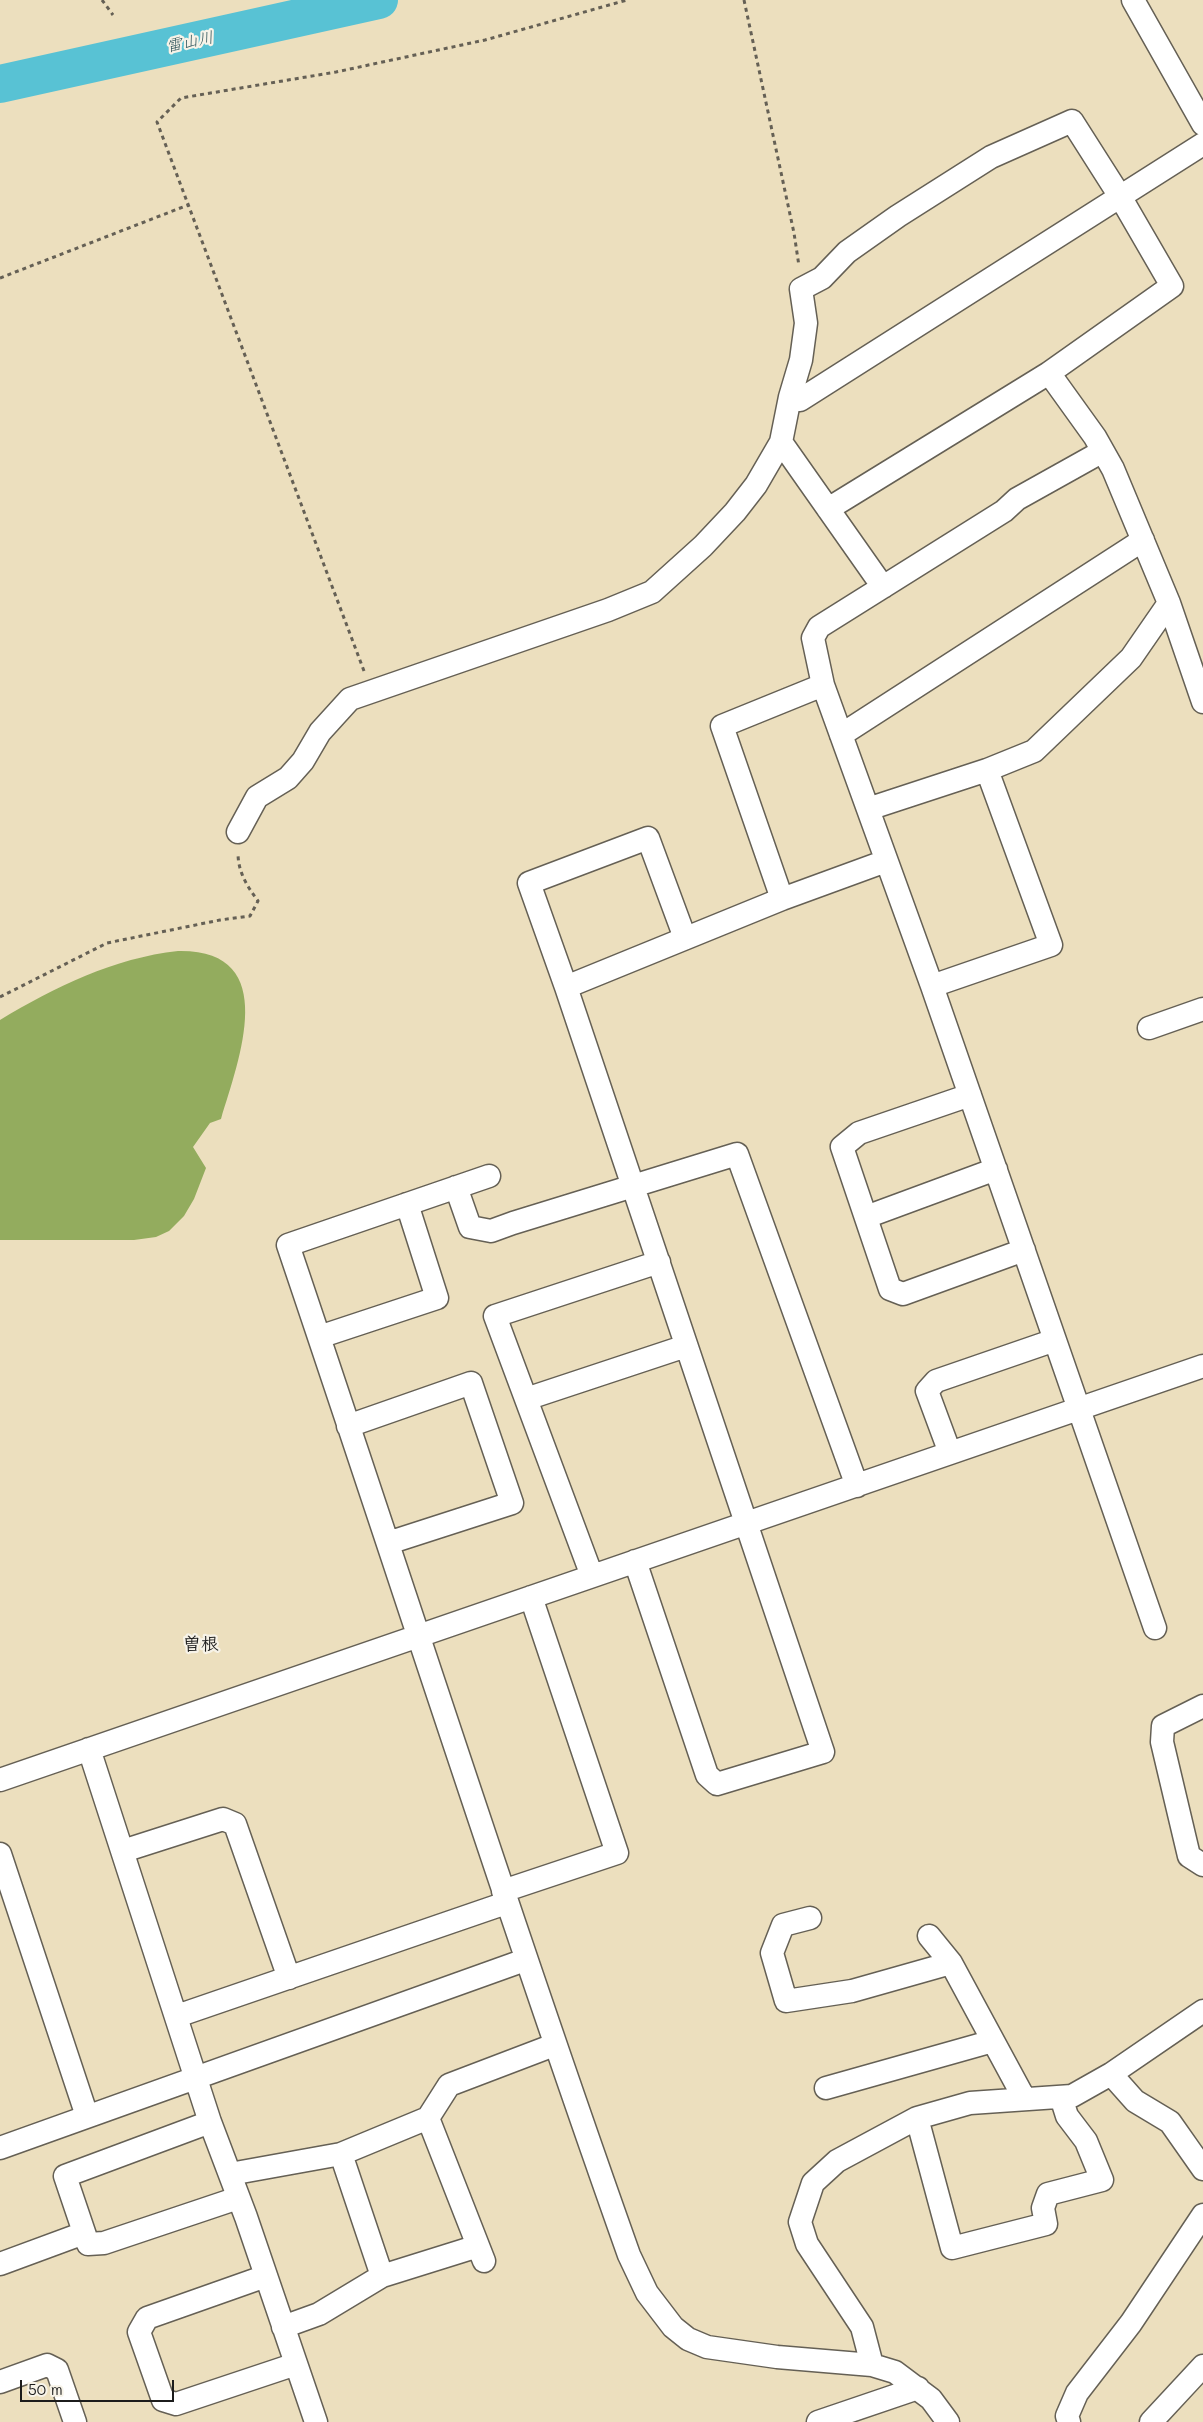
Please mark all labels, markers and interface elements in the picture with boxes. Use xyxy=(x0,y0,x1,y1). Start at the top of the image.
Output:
water label: 雷山川 xyxy=(165,28,215,56)
district label: 曽根 xyxy=(183,1633,219,1655)
scale bar xyxy=(22,2370,176,2402)
text: 50 m xyxy=(28,2379,63,2399)

